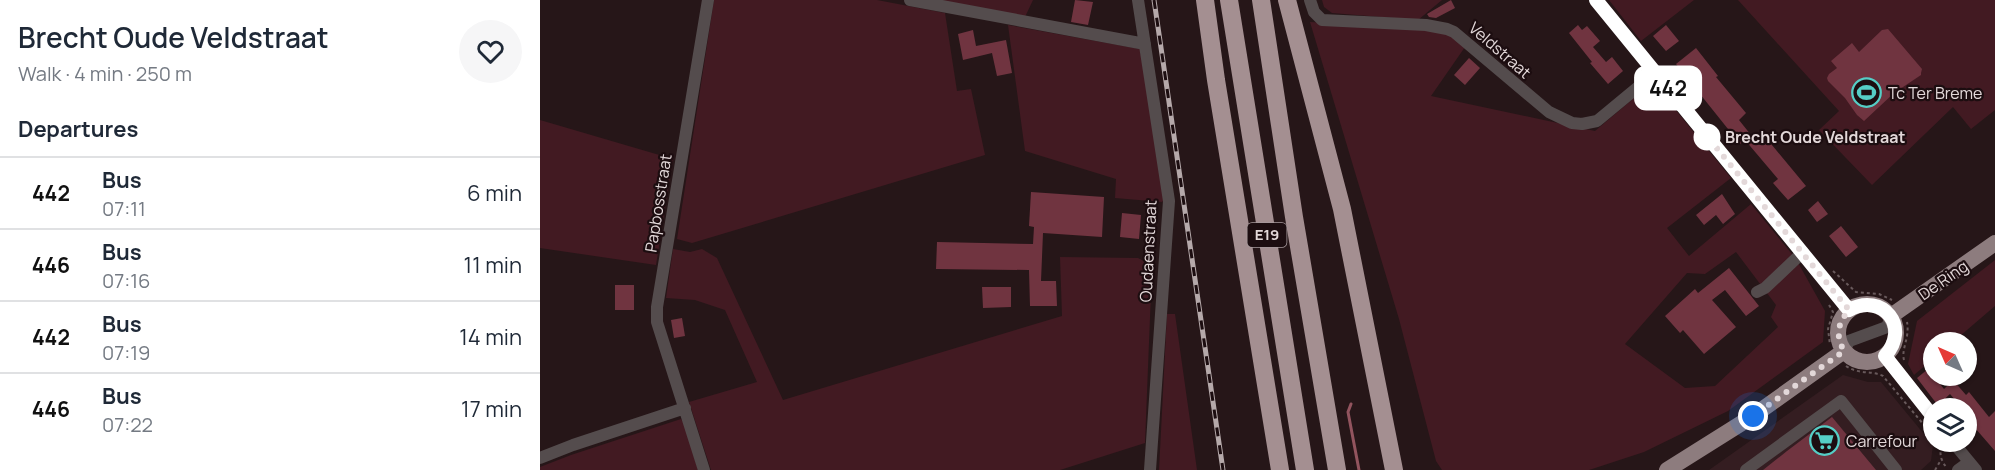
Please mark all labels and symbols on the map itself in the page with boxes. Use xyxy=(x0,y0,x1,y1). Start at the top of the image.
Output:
street label: Veldstraat xyxy=(1464,17,1536,83)
line badge: 442 xyxy=(1634,68,1702,107)
sports icon: Tc Ter Breme xyxy=(1851,77,1883,109)
place label: Tc Ter Breme xyxy=(1888,82,1982,104)
marker: Brecht Oude Veldstraat xyxy=(1694,124,1720,150)
place label: Brecht Oude Veldstraat xyxy=(1725,126,1905,148)
street label: Papbosstraat xyxy=(639,152,677,254)
street label: Oudaenstraat xyxy=(1134,199,1162,303)
road number: E19 xyxy=(1248,223,1286,247)
street label: De Ring xyxy=(1914,255,1972,305)
north arrow xyxy=(1923,332,1977,386)
your location xyxy=(1738,401,1768,431)
supermarket icon: Carrefour xyxy=(1809,425,1841,457)
place label: Carrefour xyxy=(1846,430,1917,452)

